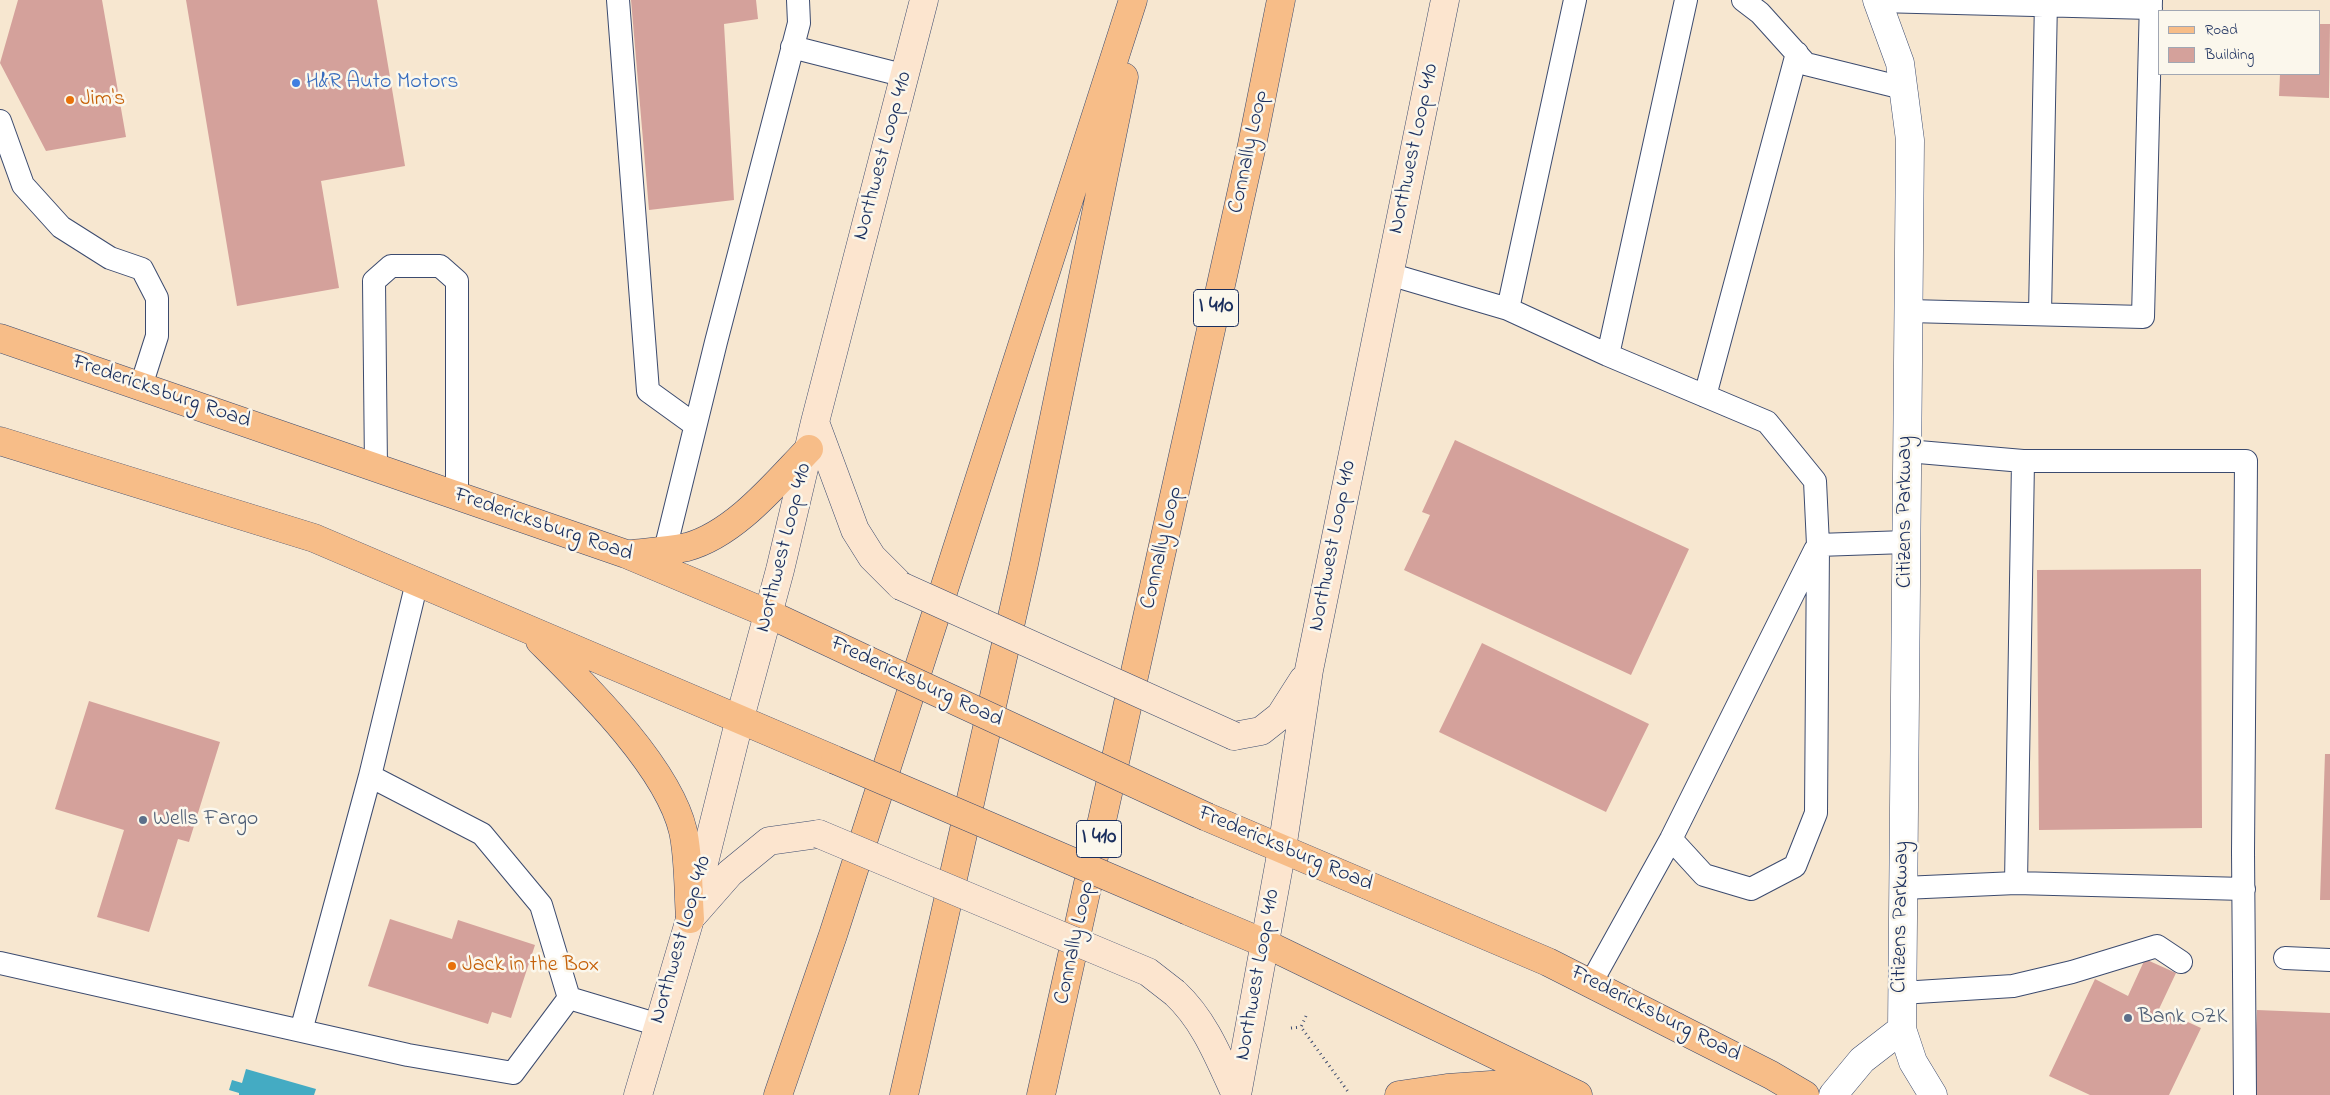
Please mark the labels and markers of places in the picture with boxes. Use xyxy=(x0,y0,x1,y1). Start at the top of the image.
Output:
place label: H&R Auto Motors xyxy=(306,70,459,96)
marker: H&R Auto Motors xyxy=(290,77,302,89)
place label: Jim's xyxy=(80,87,125,113)
marker: Jim's xyxy=(64,94,76,106)
place label: Wells Fargo xyxy=(153,807,258,833)
marker: Wells Fargo xyxy=(137,814,149,826)
place label: Jack in the Box xyxy=(462,953,599,979)
marker: Jack in the Box xyxy=(446,960,458,972)
place label: Bank OZK xyxy=(2138,1005,2227,1031)
marker: Bank OZK xyxy=(2122,1012,2134,1024)

